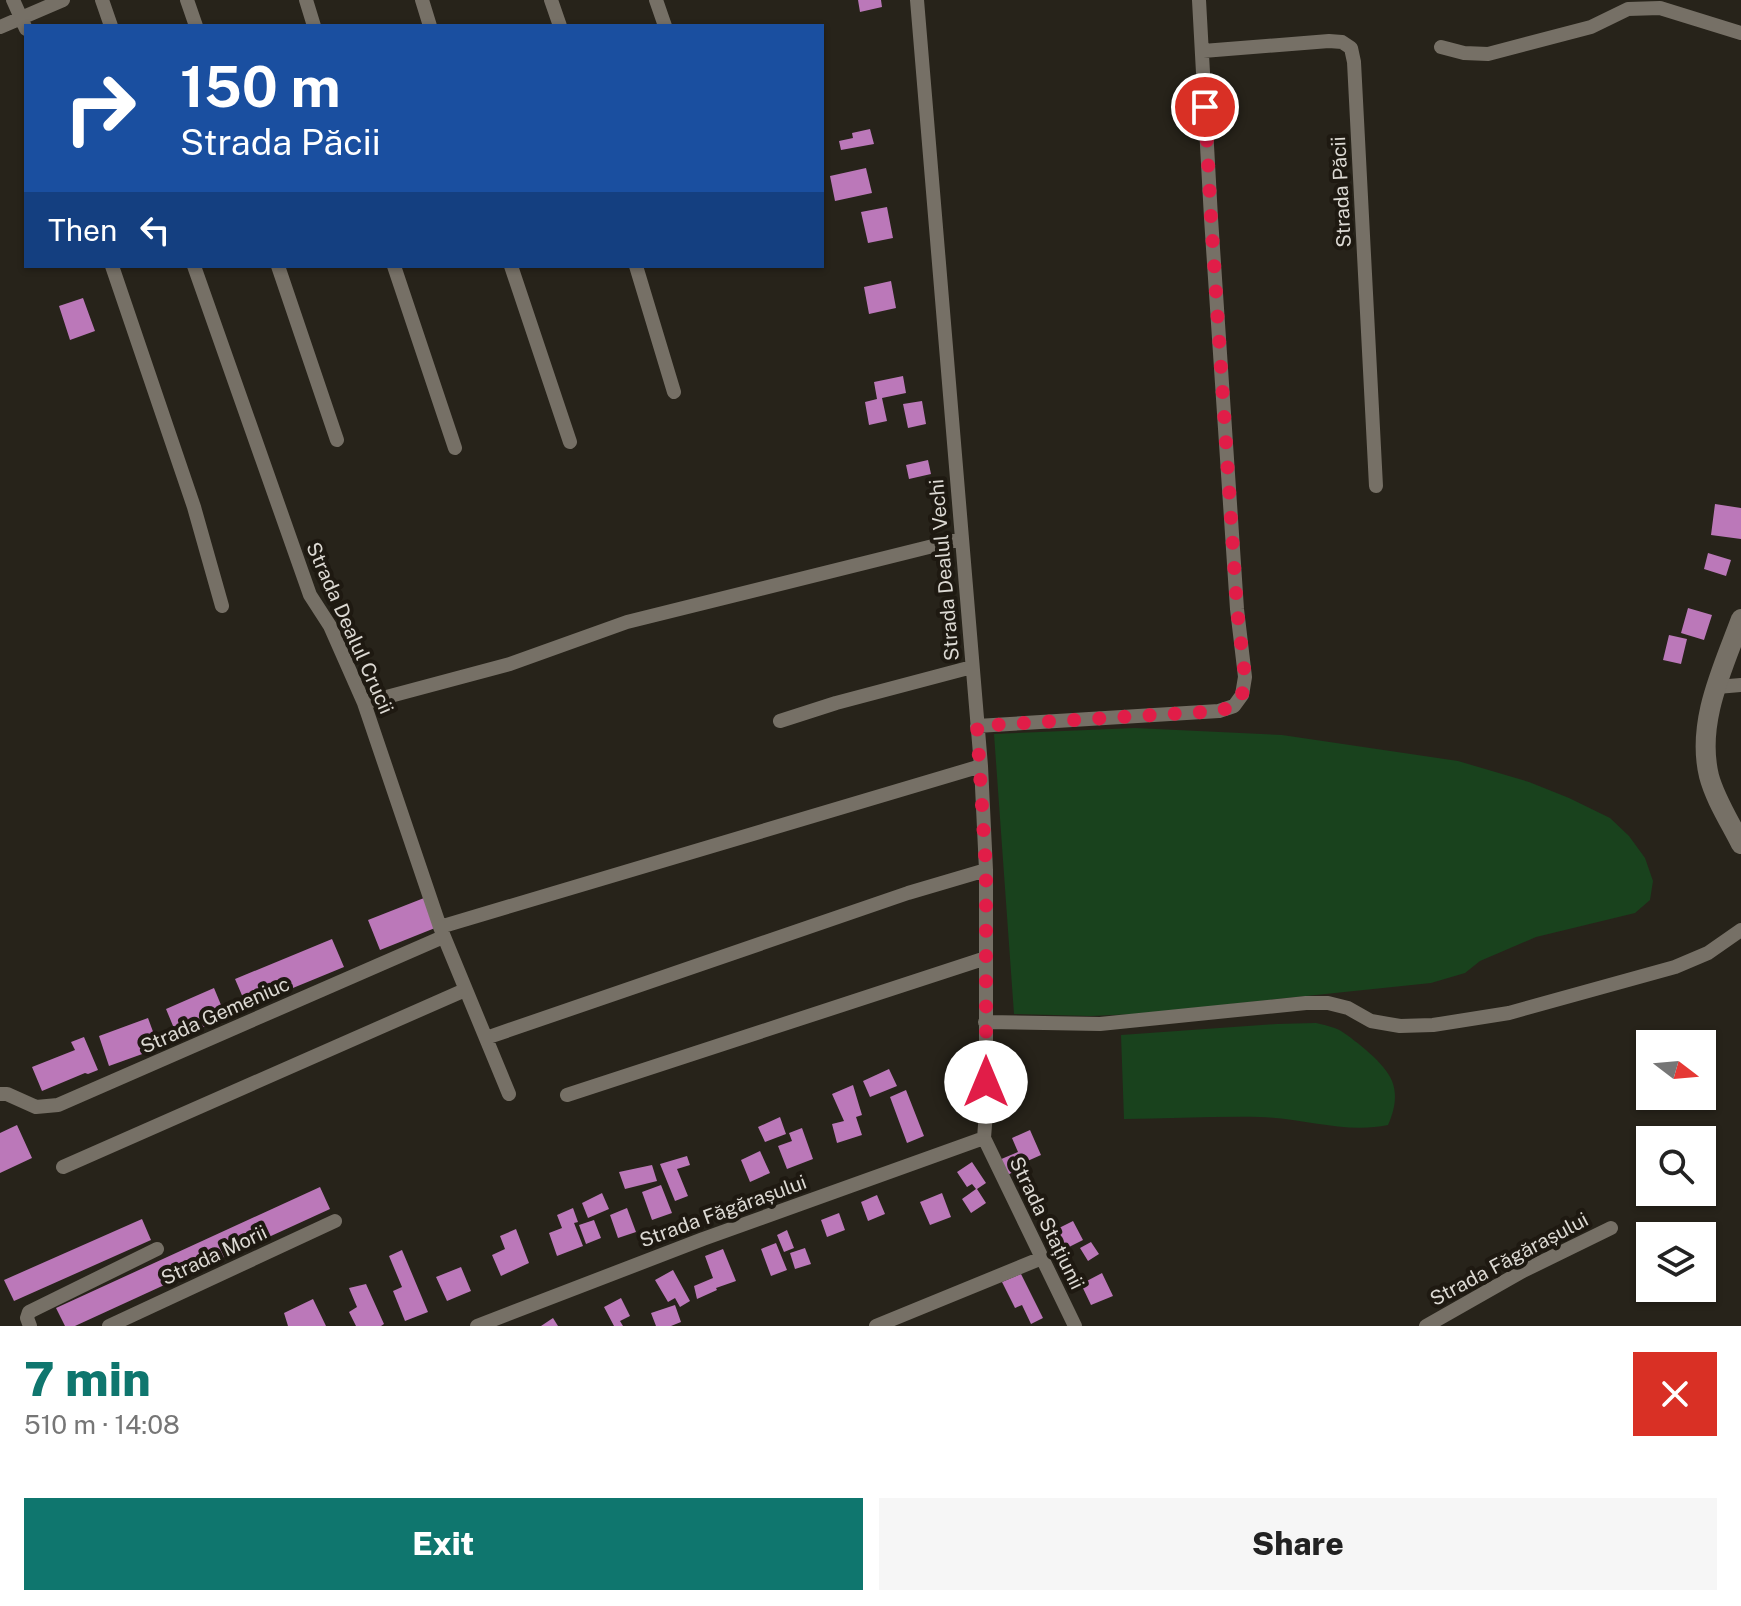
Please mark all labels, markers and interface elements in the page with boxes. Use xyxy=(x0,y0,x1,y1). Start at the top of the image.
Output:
text: 150 m xyxy=(180,54,341,120)
icon: right xyxy=(48,56,152,160)
pin xyxy=(1171,73,1239,141)
icon: arrive xyxy=(1183,85,1227,129)
text: Strada Păcii xyxy=(180,121,381,163)
street label: Strada Păcii xyxy=(1326,136,1356,248)
icon: left xyxy=(133,208,177,252)
text: Then xyxy=(48,212,117,248)
street label: Strada Dealul Vechi xyxy=(924,478,964,662)
street label: Strada Dealul Crucii xyxy=(301,538,399,718)
street label: Strada Gemeniuc xyxy=(137,971,293,1059)
north arrow xyxy=(1636,1030,1716,1110)
map controls xyxy=(1636,1030,1716,1302)
position arrow xyxy=(944,1040,1028,1124)
button: search xyxy=(1636,1126,1716,1206)
street label: Strada Stațiunii xyxy=(1005,1153,1089,1293)
street label: Strada Făgărașului xyxy=(636,1170,810,1252)
street label: Strada Făgărașului xyxy=(1426,1207,1592,1311)
street label: Strada Morii xyxy=(157,1220,271,1290)
button: layers xyxy=(1636,1222,1716,1302)
text: 7 min xyxy=(24,1350,151,1407)
button: close xyxy=(1633,1352,1717,1436)
text: 510 m · 14:08 xyxy=(24,1409,180,1440)
button: Exit xyxy=(24,1498,863,1590)
button: Share xyxy=(879,1498,1717,1590)

